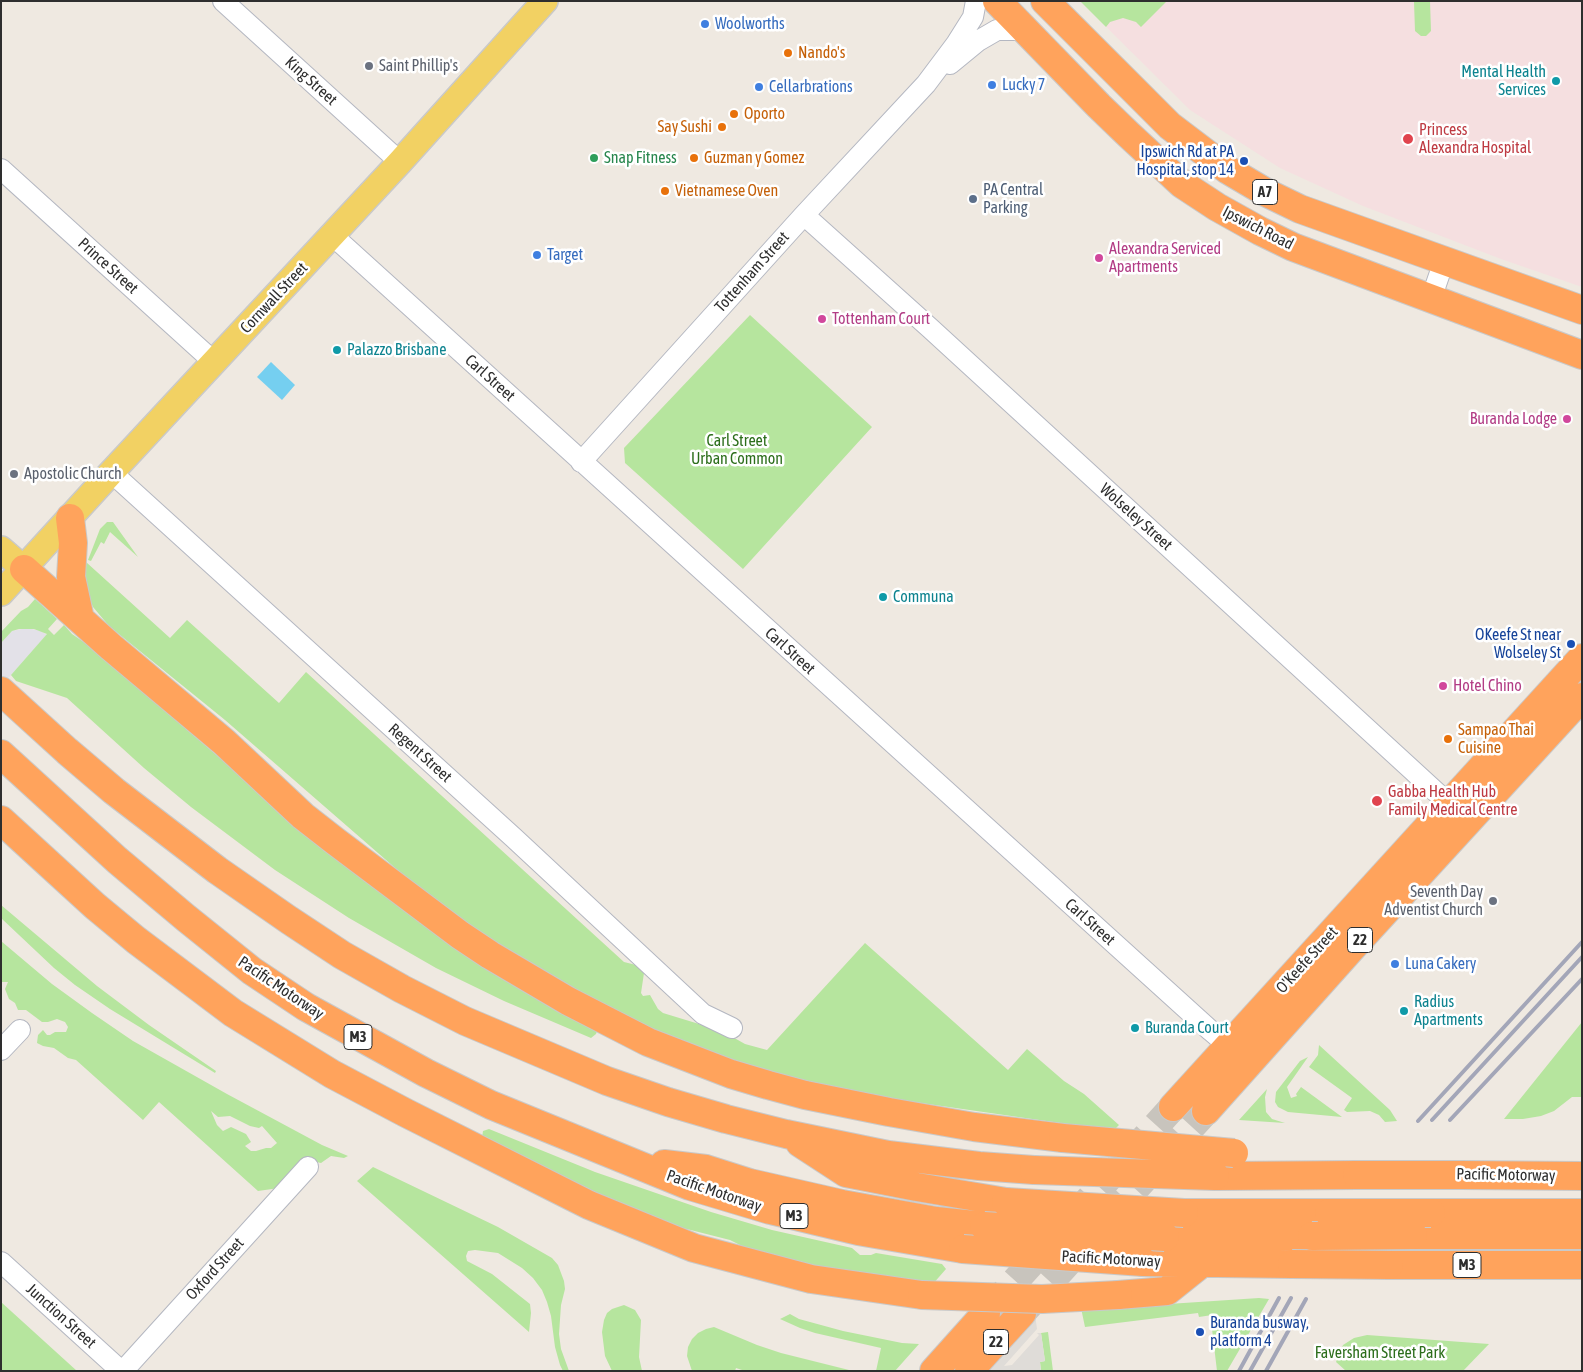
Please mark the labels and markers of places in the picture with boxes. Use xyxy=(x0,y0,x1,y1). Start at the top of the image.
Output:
place label: Woolworths xyxy=(715,14,785,34)
marker: Woolworths xyxy=(699,18,711,30)
place label: Nando's xyxy=(798,43,845,63)
marker: Nando's xyxy=(782,47,794,59)
place label: Saint Phillip's xyxy=(379,56,458,76)
marker: Saint Phillip's xyxy=(363,60,375,72)
place label: Mental Health Services xyxy=(1461,62,1546,100)
place label: Lucky 7 xyxy=(1002,75,1045,95)
marker: Mental Health Services xyxy=(1550,75,1562,87)
place label: Cellarbrations xyxy=(769,77,853,97)
marker: Lucky 7 xyxy=(986,79,998,91)
marker: Cellarbrations xyxy=(753,81,765,93)
place label: Oporto xyxy=(744,104,785,124)
marker: Oporto xyxy=(728,108,740,120)
place label: Say Sushi xyxy=(658,117,712,137)
place label: Princess Alexandra Hospital xyxy=(1419,120,1531,158)
marker: Say Sushi xyxy=(716,121,728,133)
marker: Princess Alexandra Hospital xyxy=(1401,132,1415,146)
place label: Ipswich Rd at PA Hospital, stop 14 xyxy=(1137,142,1234,180)
place label: Snap Fitness xyxy=(604,148,677,168)
place label: Guzman y Gomez xyxy=(704,148,804,168)
marker: Snap Fitness xyxy=(588,152,600,164)
marker: Guzman y Gomez xyxy=(688,152,700,164)
marker: Ipswich Rd at PA Hospital, stop 14 xyxy=(1238,155,1250,167)
place label: PA Central Parking xyxy=(983,180,1043,218)
place label: Vietnamese Oven xyxy=(675,181,778,201)
marker: Vietnamese Oven xyxy=(659,185,671,197)
marker: PA Central Parking xyxy=(967,193,979,205)
place label: Alexandra Serviced Apartments xyxy=(1109,239,1221,277)
place label: Target xyxy=(547,245,583,265)
marker: Target xyxy=(531,249,543,261)
marker: Alexandra Serviced Apartments xyxy=(1093,252,1105,264)
place label: Tottenham Court xyxy=(832,309,930,329)
marker: Tottenham Court xyxy=(816,313,828,325)
place label: Palazzo Brisbane xyxy=(347,340,446,360)
marker: Palazzo Brisbane xyxy=(331,344,343,356)
place label: Buranda Lodge xyxy=(1470,409,1557,429)
marker: Buranda Lodge xyxy=(1561,413,1573,425)
place label: Apostolic Church xyxy=(24,464,122,484)
marker: Apostolic Church xyxy=(8,468,20,480)
place label: Communa xyxy=(893,587,954,607)
marker: Communa xyxy=(877,591,889,603)
place label: OKeefe St near Wolseley St xyxy=(1475,625,1561,663)
marker: OKeefe St near Wolseley St xyxy=(1565,638,1577,650)
place label: Hotel Chino xyxy=(1453,676,1522,696)
marker: Hotel Chino xyxy=(1437,680,1449,692)
place label: Sampao Thai Cuisine xyxy=(1458,720,1534,758)
marker: Sampao Thai Cuisine xyxy=(1442,733,1454,745)
place label: Gabba Health Hub Family Medical Centre xyxy=(1388,782,1517,820)
marker: Gabba Health Hub Family Medical Centre xyxy=(1370,794,1384,808)
place label: Seventh Day Adventist Church xyxy=(1384,882,1483,920)
marker: Seventh Day Adventist Church xyxy=(1487,895,1499,907)
place label: Luna Cakery xyxy=(1405,954,1476,974)
marker: Luna Cakery xyxy=(1389,958,1401,970)
place label: Radius Apartments xyxy=(1414,992,1483,1030)
marker: Radius Apartments xyxy=(1398,1005,1410,1017)
place label: Buranda Court xyxy=(1145,1018,1229,1038)
marker: Buranda Court xyxy=(1129,1022,1141,1034)
place label: Buranda busway, platform 4 xyxy=(1210,1313,1309,1351)
marker: Buranda busway, platform 4 xyxy=(1194,1326,1206,1338)

